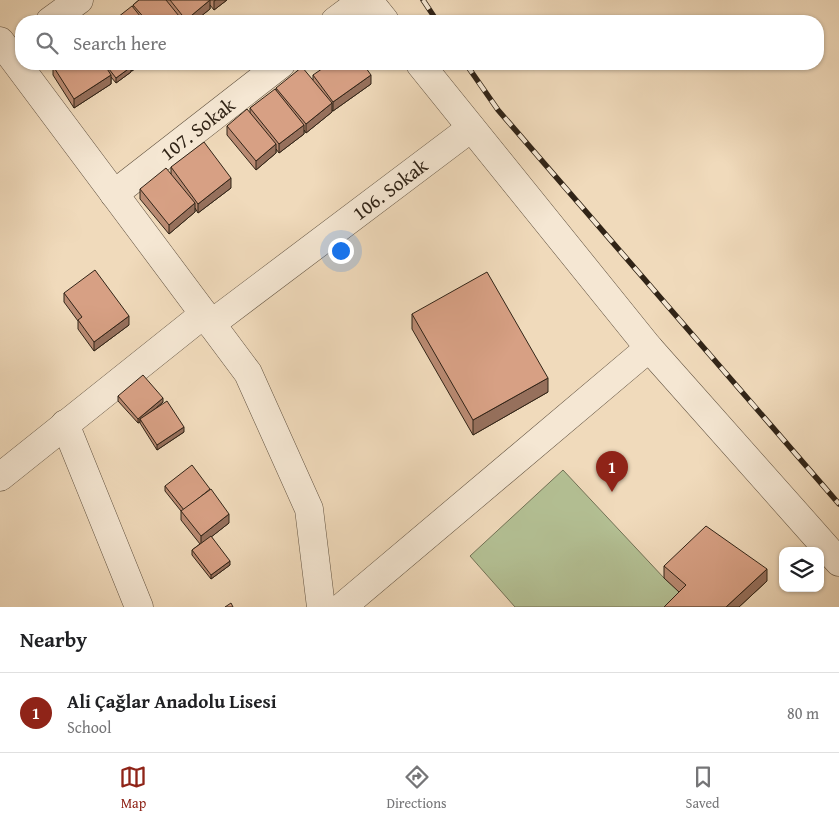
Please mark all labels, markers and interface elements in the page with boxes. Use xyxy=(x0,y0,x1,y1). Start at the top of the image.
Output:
search box xyxy=(15,15,824,70)
icon: search xyxy=(33,29,61,57)
text: Search here xyxy=(73,29,167,57)
street label: 107. Sokak xyxy=(154,90,242,167)
street label: 106. Sokak xyxy=(346,150,434,227)
your location xyxy=(328,238,354,264)
pin: 1 xyxy=(596,451,628,492)
map controls xyxy=(779,547,824,592)
button: layers xyxy=(779,547,824,592)
text: Nearby xyxy=(20,624,87,655)
text: Ali Çağlar Anadolu Lisesi xyxy=(67,687,277,715)
text: 1 xyxy=(32,701,40,725)
text: 80 m xyxy=(787,701,819,725)
text: School xyxy=(67,715,111,739)
tab: Map xyxy=(119,763,147,813)
tab: Directions xyxy=(386,763,447,813)
tab: Saved xyxy=(686,763,720,813)

